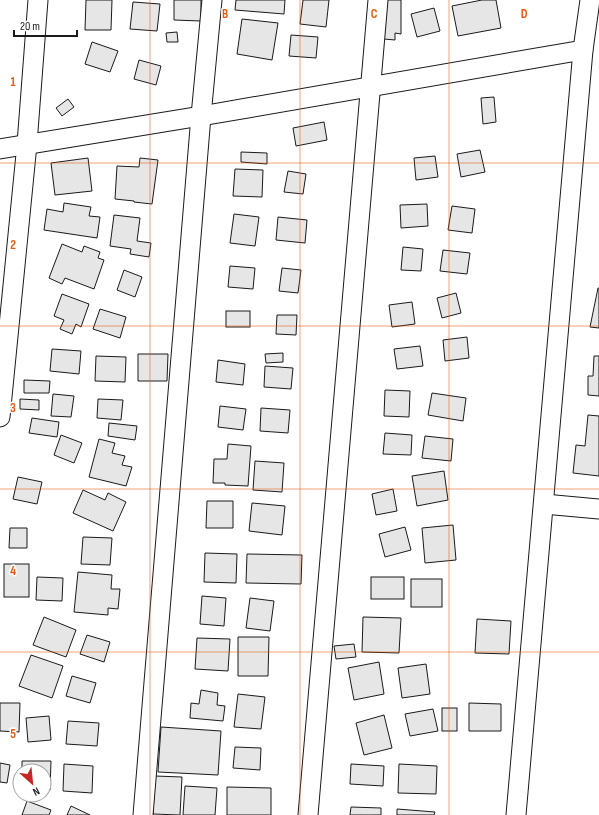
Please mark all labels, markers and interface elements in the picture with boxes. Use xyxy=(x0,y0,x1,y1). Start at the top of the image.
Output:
text: B xyxy=(222,6,228,22)
text: C xyxy=(371,6,378,22)
text: D xyxy=(521,6,528,22)
scale bar xyxy=(14,12,77,38)
text: 20 m xyxy=(20,19,40,34)
text: 1 xyxy=(10,74,16,90)
text: 2 xyxy=(10,237,16,253)
text: 3 xyxy=(10,400,16,416)
text: 4 xyxy=(10,563,16,579)
text: 5 xyxy=(10,726,16,742)
north arrow xyxy=(12,763,52,803)
text: N xyxy=(31,784,42,799)

